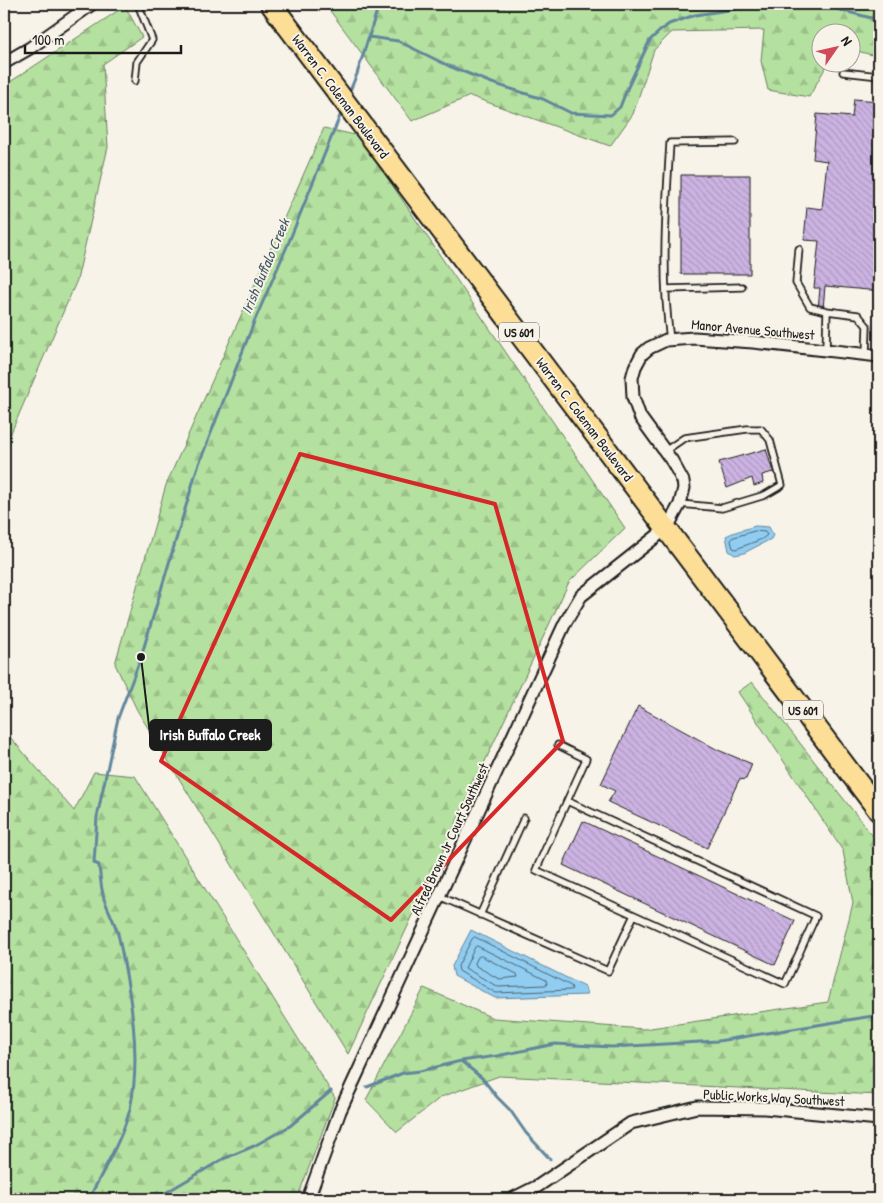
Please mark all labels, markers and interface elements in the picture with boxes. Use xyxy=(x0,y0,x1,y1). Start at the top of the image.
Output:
scale bar xyxy=(25,22,181,54)
north arrow xyxy=(810,22,860,72)
text: 100 m xyxy=(32,29,65,50)
street label: Warren C. Coleman Boulevard xyxy=(288,30,394,162)
text: N xyxy=(837,32,857,49)
water label: Irish Buffalo Creek xyxy=(236,214,295,317)
street label: Manor Avenue Southwest xyxy=(691,314,816,344)
road number: US 601 xyxy=(499,322,539,342)
street label: Warren C. Coleman Boulevard xyxy=(532,353,638,485)
road number: US 601 xyxy=(783,700,823,720)
callout: Irish Buffalo Creek xyxy=(150,720,271,750)
text: Irish Buffalo Creek xyxy=(159,724,261,745)
street label: Alfred Brown Jr Court Southwest xyxy=(405,760,493,918)
street label: Public Works Way Southwest xyxy=(703,1084,845,1111)

